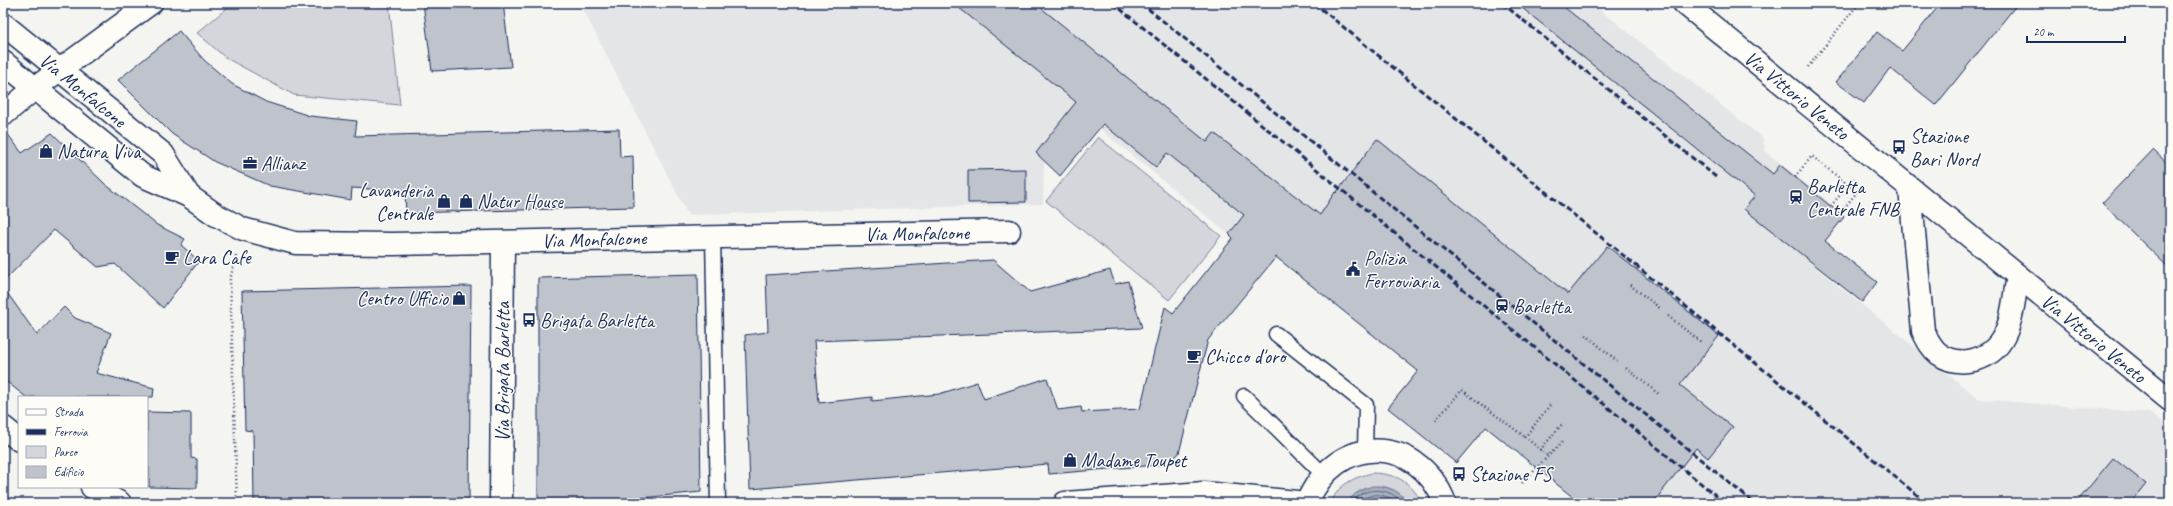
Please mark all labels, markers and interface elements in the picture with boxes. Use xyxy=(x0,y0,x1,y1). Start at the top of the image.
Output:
scale bar xyxy=(2027,18,2125,44)
text: 20 m xyxy=(2033,24,2055,40)
street label: Via Vittorio Veneto xyxy=(1739,45,1855,146)
street label: Via Monfalcone xyxy=(34,48,132,134)
place label: Stazione Bari Nord xyxy=(1910,124,1982,172)
place label: Natura Viva xyxy=(57,139,142,164)
bus stop icon: Stazione Bari Nord xyxy=(1891,139,1907,155)
shop icon: Natura Viva xyxy=(38,143,54,159)
place label: Allianz xyxy=(261,151,308,176)
office icon: Allianz xyxy=(242,155,258,171)
place label: Barletta Centrale FNB xyxy=(1807,174,1901,222)
place label: Lavanderia Centrale xyxy=(359,178,435,226)
place label: Natur House xyxy=(477,189,564,214)
station icon: Barletta Centrale FNB xyxy=(1788,189,1804,205)
shop icon: Lavanderia Centrale xyxy=(436,193,452,209)
shop icon: Natur House xyxy=(458,193,474,209)
street label: Via Monfalcone xyxy=(865,220,971,247)
street label: Via Monfalcone xyxy=(541,225,648,254)
place label: Lara Cafe xyxy=(183,245,252,270)
place label: Polizia Ferroviaria xyxy=(1364,246,1441,294)
cafe icon: Lara Cafe xyxy=(164,249,180,265)
public building icon: Polizia Ferroviaria xyxy=(1345,261,1361,277)
place label: Centro Ufficio xyxy=(357,286,449,311)
street label: Via Vittorio Veneto xyxy=(2036,288,2152,389)
shop icon: Centro Ufficio xyxy=(451,290,467,306)
place label: Barletta xyxy=(1513,294,1572,319)
station icon: Barletta xyxy=(1494,298,1510,314)
street label: Via Brigata Barletta xyxy=(490,300,515,442)
place label: Brigata Barletta xyxy=(540,308,656,333)
bus stop icon: Brigata Barletta xyxy=(521,312,537,328)
place label: Chicco d'oro xyxy=(1205,344,1287,369)
cafe icon: Chicco d'oro xyxy=(1186,348,1202,364)
legend xyxy=(18,396,148,488)
text: Strada xyxy=(54,404,84,420)
text: Ferrovia xyxy=(54,424,88,440)
text: Parco xyxy=(54,444,79,460)
place label: Madame Toupet xyxy=(1081,448,1188,473)
shop icon: Madame Toupet xyxy=(1062,452,1078,468)
place label: Stazione FS xyxy=(1470,462,1554,487)
text: Edificio xyxy=(54,464,84,480)
bus stop icon: Stazione FS xyxy=(1451,466,1467,482)

